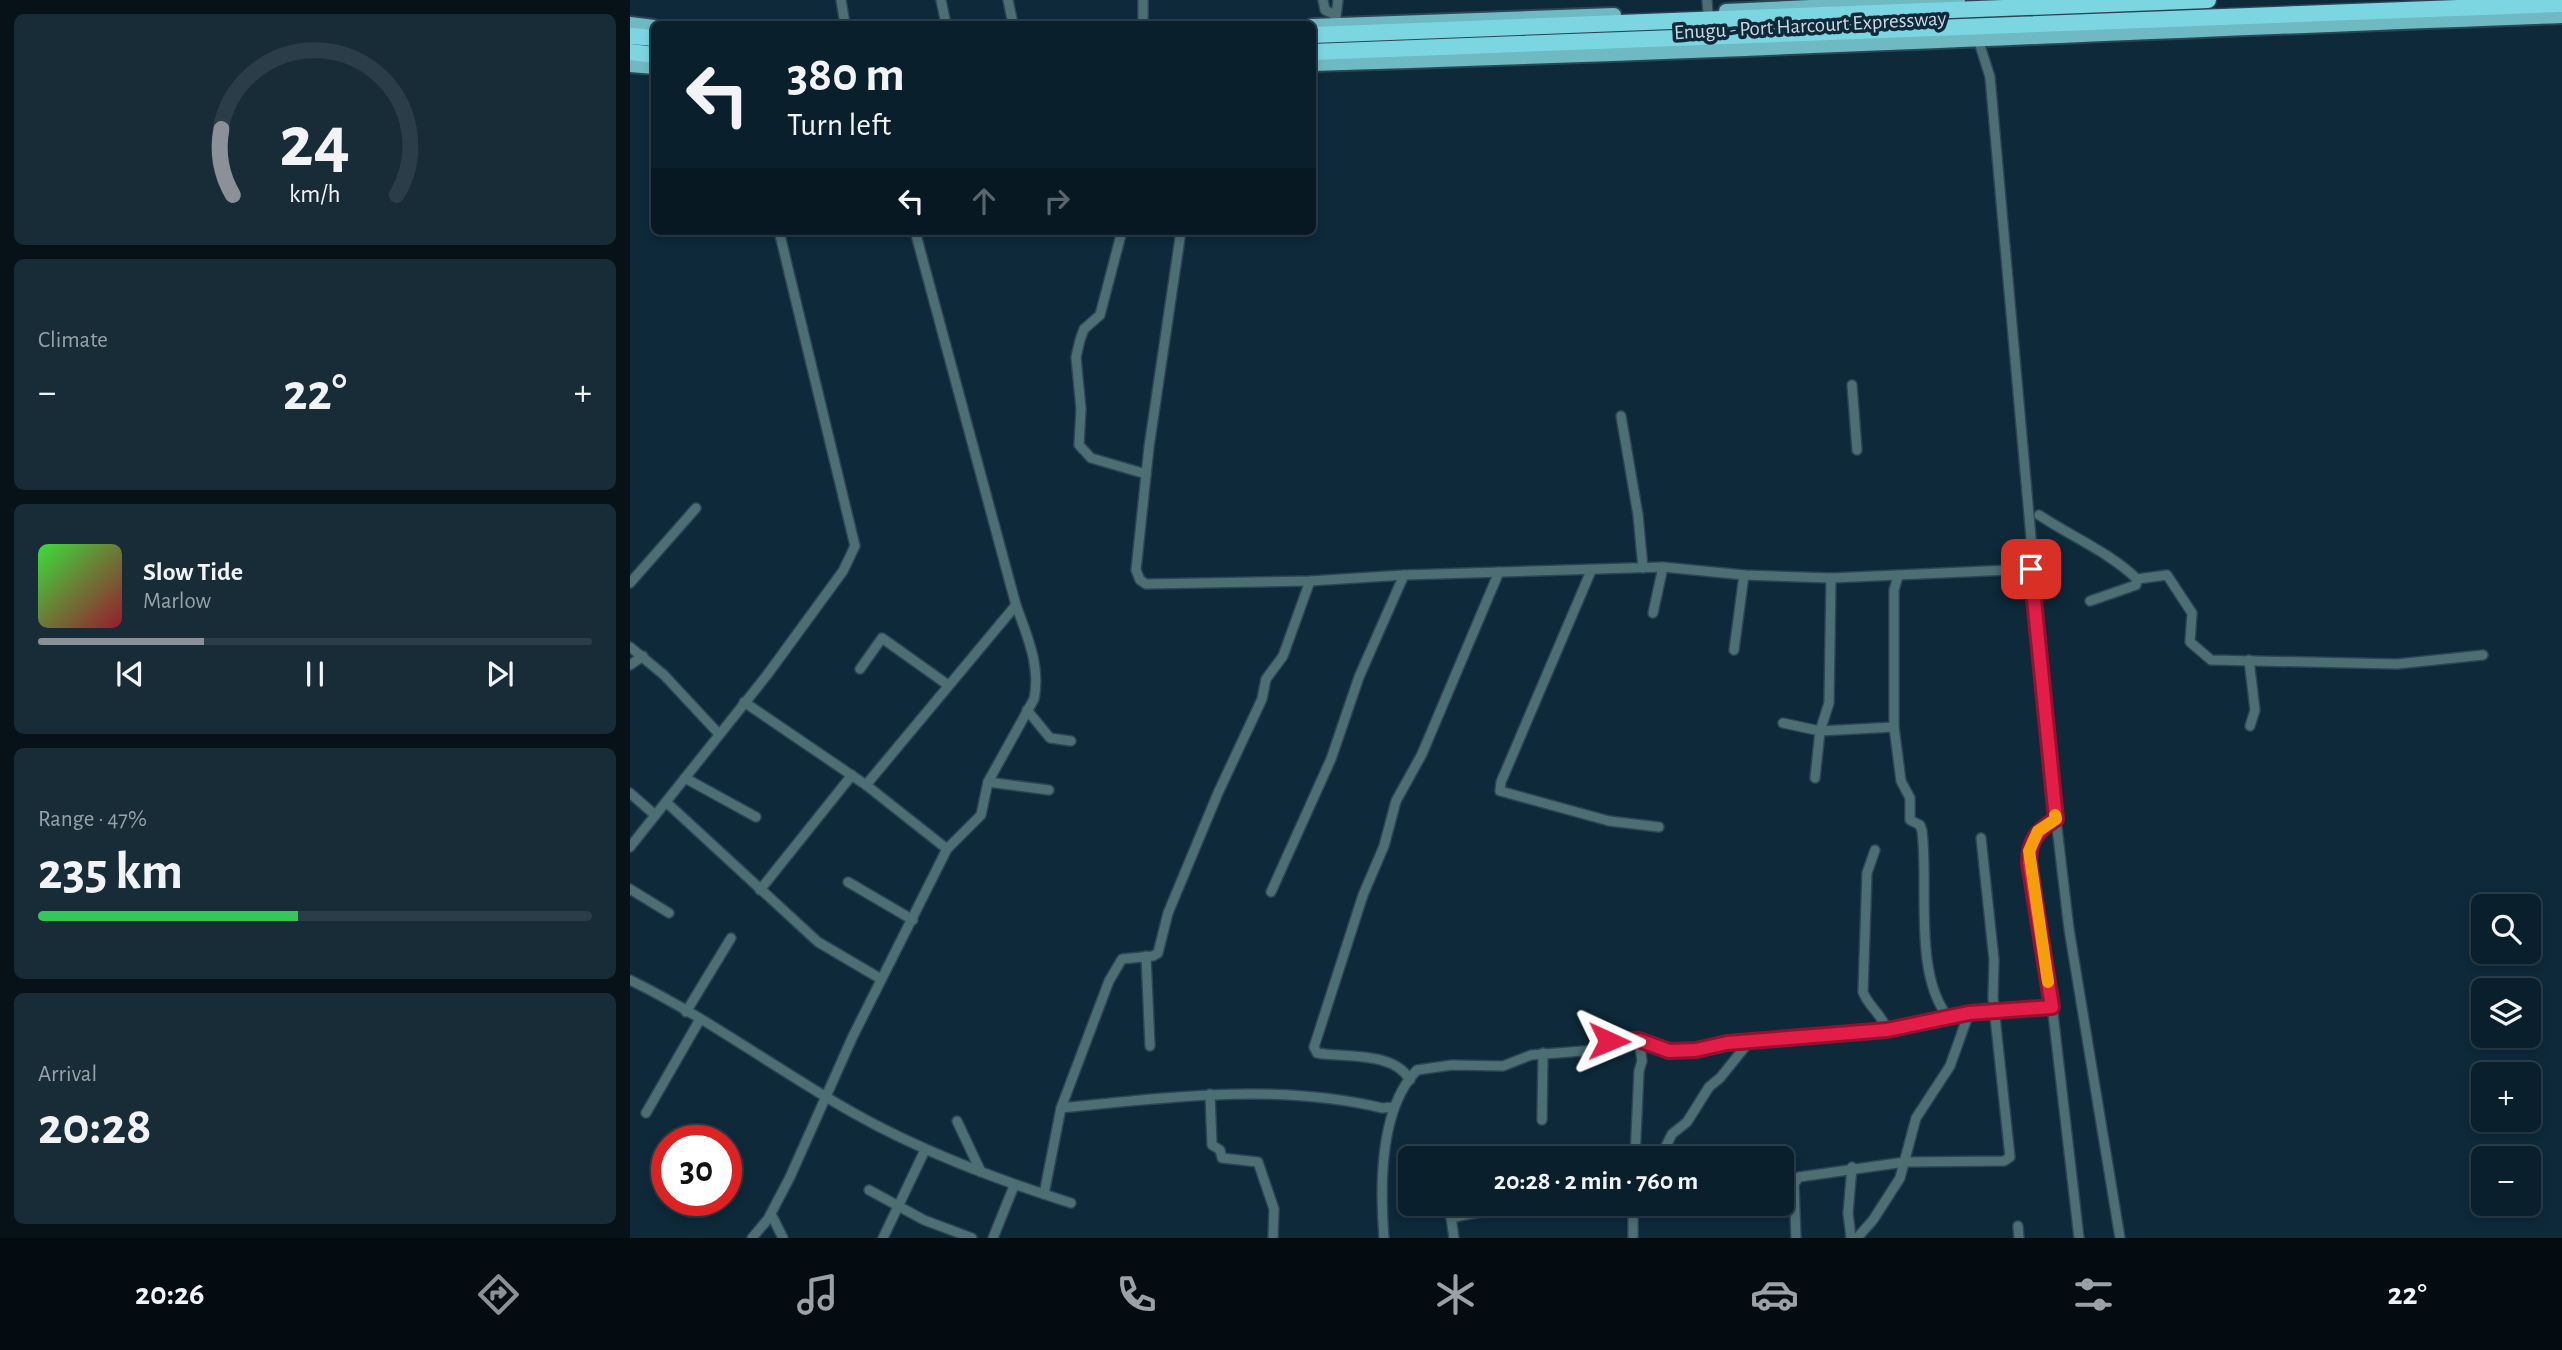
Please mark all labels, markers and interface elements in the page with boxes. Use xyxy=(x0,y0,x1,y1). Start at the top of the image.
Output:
street label: Enugu - Port Harcourt Expressway xyxy=(1673,8,1947,43)
icon: left xyxy=(672,49,763,140)
text: 380 m xyxy=(787,51,905,100)
text: 24 xyxy=(280,108,350,181)
text: Turn left xyxy=(787,109,891,141)
text: km/h xyxy=(289,182,341,207)
icon: left xyxy=(892,182,930,220)
icon: ahead xyxy=(965,182,1003,220)
icon: right xyxy=(1038,182,1076,220)
text: Climate xyxy=(38,329,108,352)
text: 22° xyxy=(283,367,347,419)
text: − xyxy=(38,374,56,412)
text: + xyxy=(574,374,592,412)
pin xyxy=(2001,539,2061,599)
icon: arrive xyxy=(2012,550,2050,588)
text: Slow Tide xyxy=(143,559,243,585)
text: Marlow xyxy=(143,590,211,613)
icon: previous xyxy=(111,655,149,693)
icon: pause xyxy=(296,655,334,693)
icon: next xyxy=(481,655,519,693)
text: Range · 47% xyxy=(38,808,147,831)
text: 235 km xyxy=(38,846,183,898)
map controls xyxy=(2471,894,2541,1216)
button: search xyxy=(2471,894,2541,964)
button: layers xyxy=(2471,978,2541,1048)
position arrow xyxy=(1572,1004,1646,1078)
button: + xyxy=(2471,1062,2541,1132)
text: Arrival xyxy=(38,1063,97,1086)
text: 20:28 xyxy=(38,1101,152,1153)
speed limit sign: 30 xyxy=(651,1125,742,1216)
button: − xyxy=(2471,1146,2541,1216)
text: 20:28 · 2 min · 760 m xyxy=(1494,1168,1698,1194)
icon: directions xyxy=(474,1270,523,1319)
icon: music xyxy=(793,1270,842,1319)
icon: phone xyxy=(1112,1270,1161,1319)
icon: climate xyxy=(1431,1270,1480,1319)
icon: car xyxy=(1750,1270,1799,1319)
icon: filters xyxy=(2069,1270,2118,1319)
text: 20:26 xyxy=(135,1278,205,1310)
text: 22° xyxy=(2387,1278,2427,1310)

